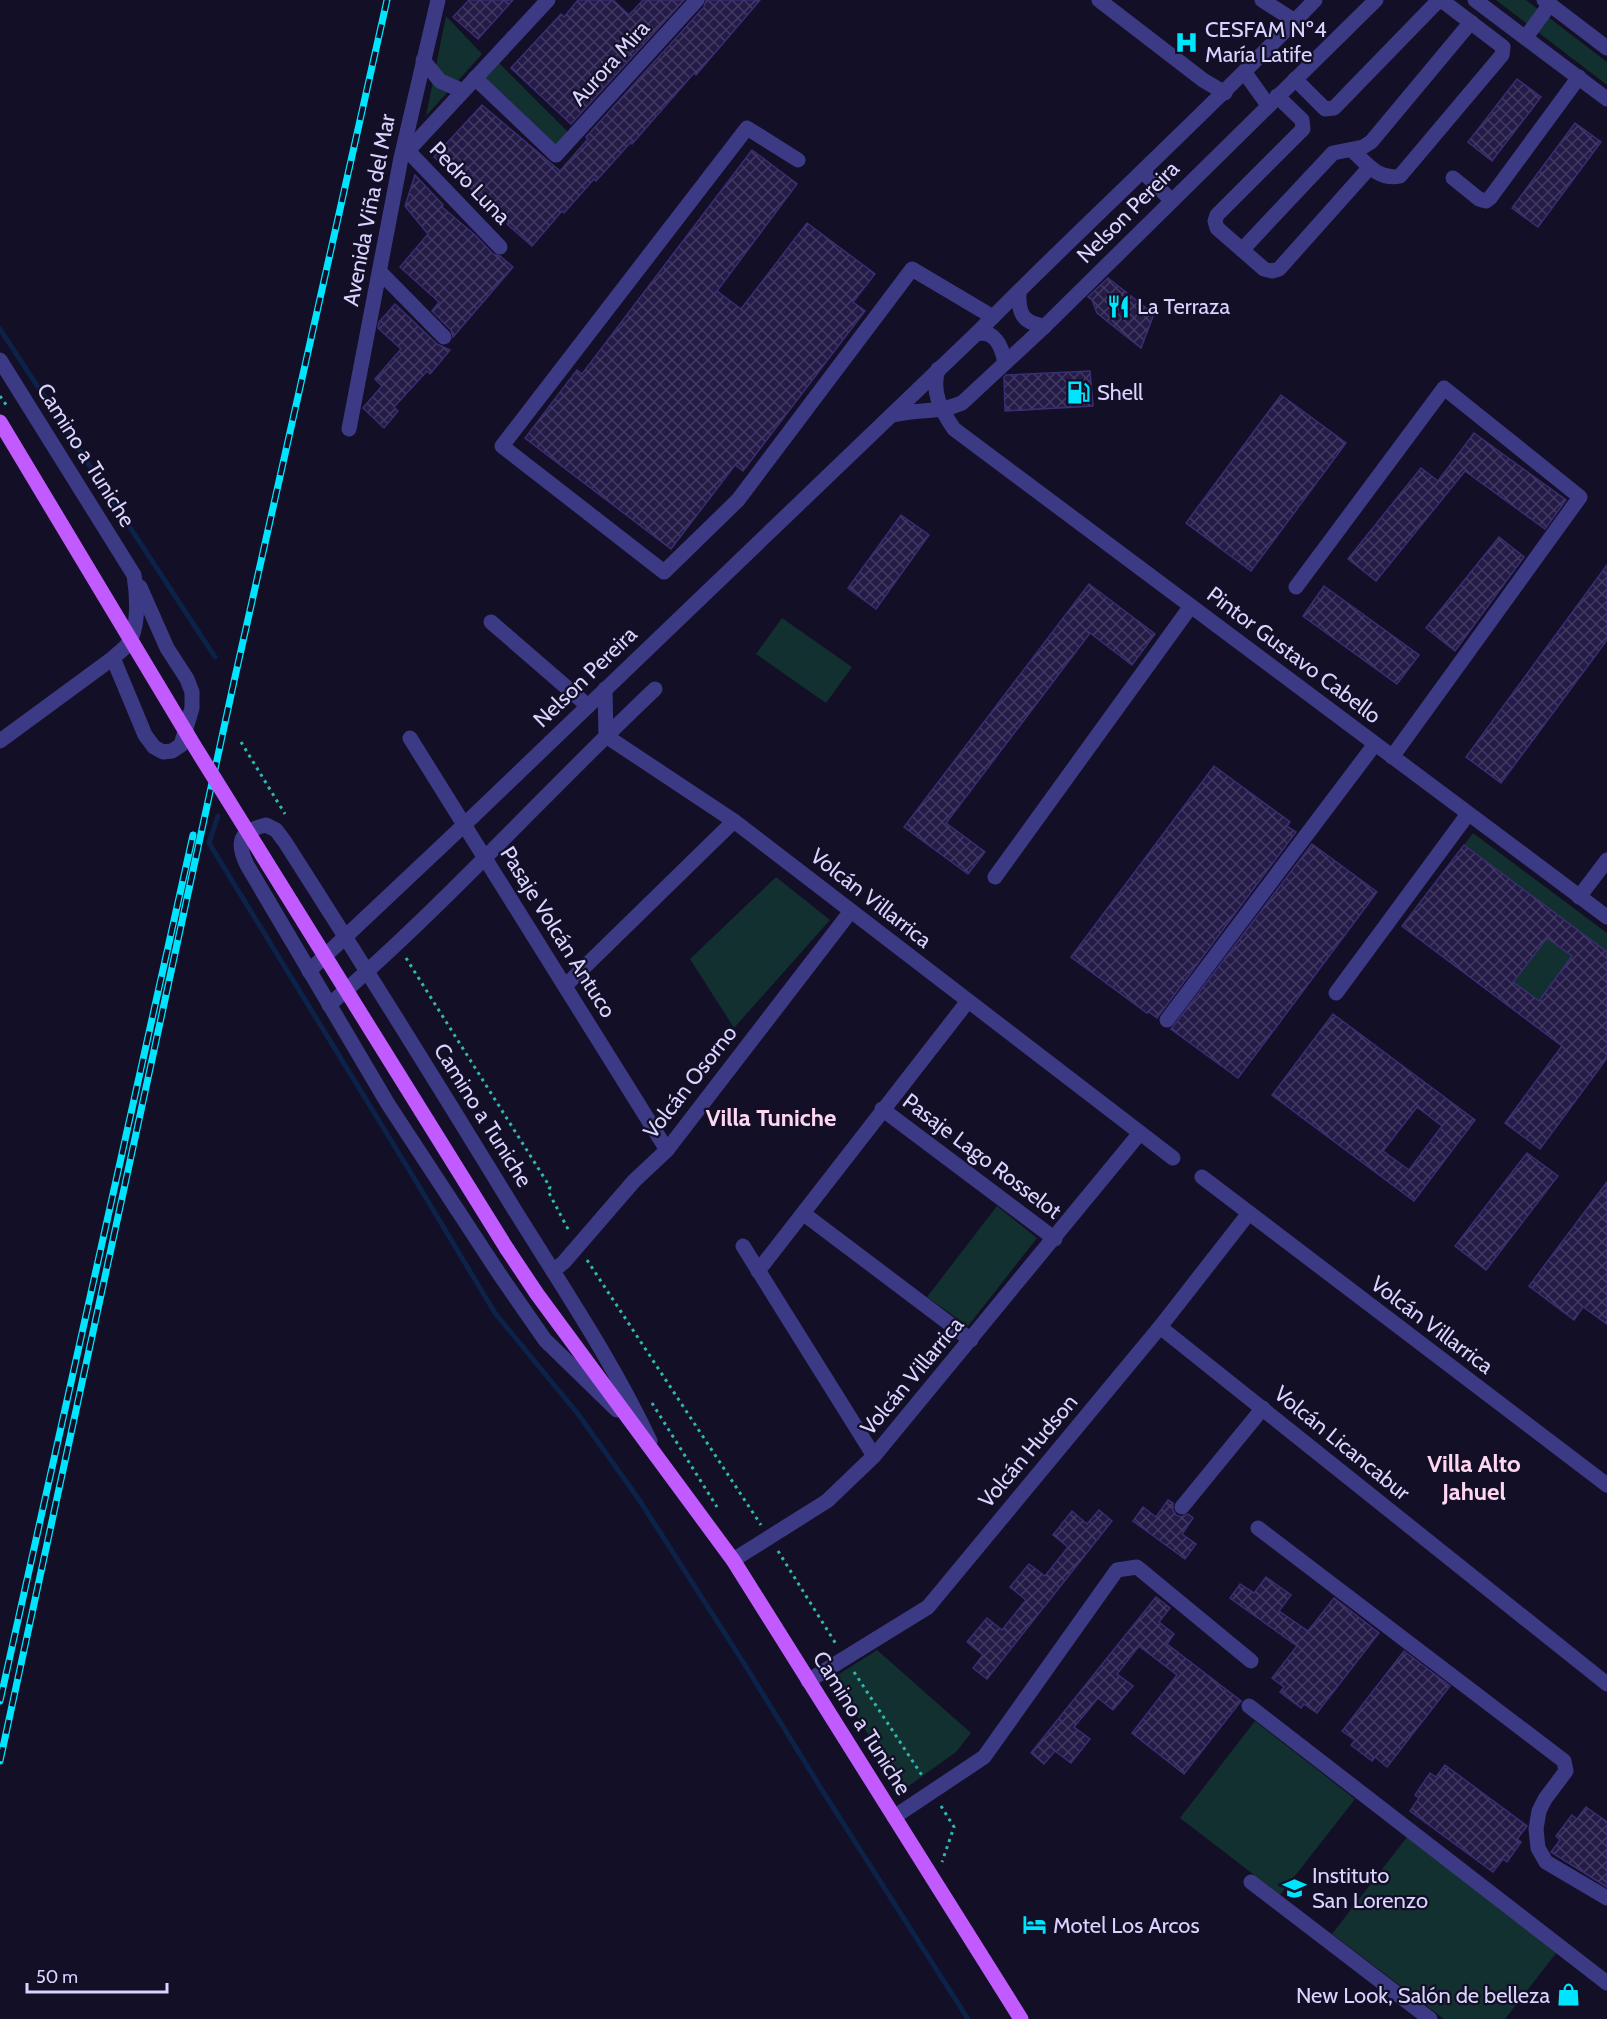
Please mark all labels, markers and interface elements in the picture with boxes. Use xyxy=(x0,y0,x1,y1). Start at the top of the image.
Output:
street label: Aurora Mira xyxy=(565,14,656,111)
place label: CESFAM Nº4 María Latife xyxy=(1205,16,1327,68)
hospital icon: CESFAM Nº4 María Latife xyxy=(1174,29,1200,55)
street label: Avenida Viña del Mar xyxy=(337,112,401,308)
street label: Pedro Luna xyxy=(424,136,516,230)
street label: Nelson Pereira xyxy=(1071,155,1185,269)
restaurant icon: La Terraza xyxy=(1106,293,1132,319)
place label: La Terraza xyxy=(1137,293,1230,320)
street label: Camino a Tuniche xyxy=(31,378,141,532)
fuel station icon: Shell xyxy=(1066,379,1092,405)
place label: Shell xyxy=(1097,379,1144,406)
street label: Pintor Gustavo Cabello xyxy=(1202,581,1386,729)
street label: Nelson Pereira xyxy=(528,621,643,733)
street label: Pasaje Volcán Antuco xyxy=(494,841,622,1023)
street label: Volcán Villarrica xyxy=(805,842,937,954)
street label: Volcán Osorno xyxy=(637,1020,743,1144)
street label: Camino a Tuniche xyxy=(428,1038,538,1192)
street label: Pasaje Lago Rosselot xyxy=(897,1087,1067,1225)
district label: Villa Tuniche xyxy=(706,1103,836,1132)
street label: Volcán Villarrica xyxy=(1365,1270,1499,1380)
street label: Volcán Villarrica xyxy=(855,1311,970,1441)
street label: Volcán Licancabur xyxy=(1269,1380,1415,1506)
street label: Volcán Hudson xyxy=(973,1389,1083,1513)
district label: Villa Alto Jahuel xyxy=(1427,1449,1521,1506)
street label: Camino a Tuniche xyxy=(807,1646,917,1800)
place label: Instituto San Lorenzo xyxy=(1312,1862,1428,1914)
school or university icon: Instituto San Lorenzo xyxy=(1281,1875,1307,1901)
hotel icon: Motel Los Arcos xyxy=(1022,1912,1048,1938)
place label: Motel Los Arcos xyxy=(1053,1912,1200,1939)
scale bar xyxy=(27,1956,166,1994)
text: 50 m xyxy=(36,1966,78,1988)
place label: New Look, Salón de belleza xyxy=(1296,1982,1550,2009)
shop icon: New Look, Salón de belleza xyxy=(1555,1982,1581,2008)

